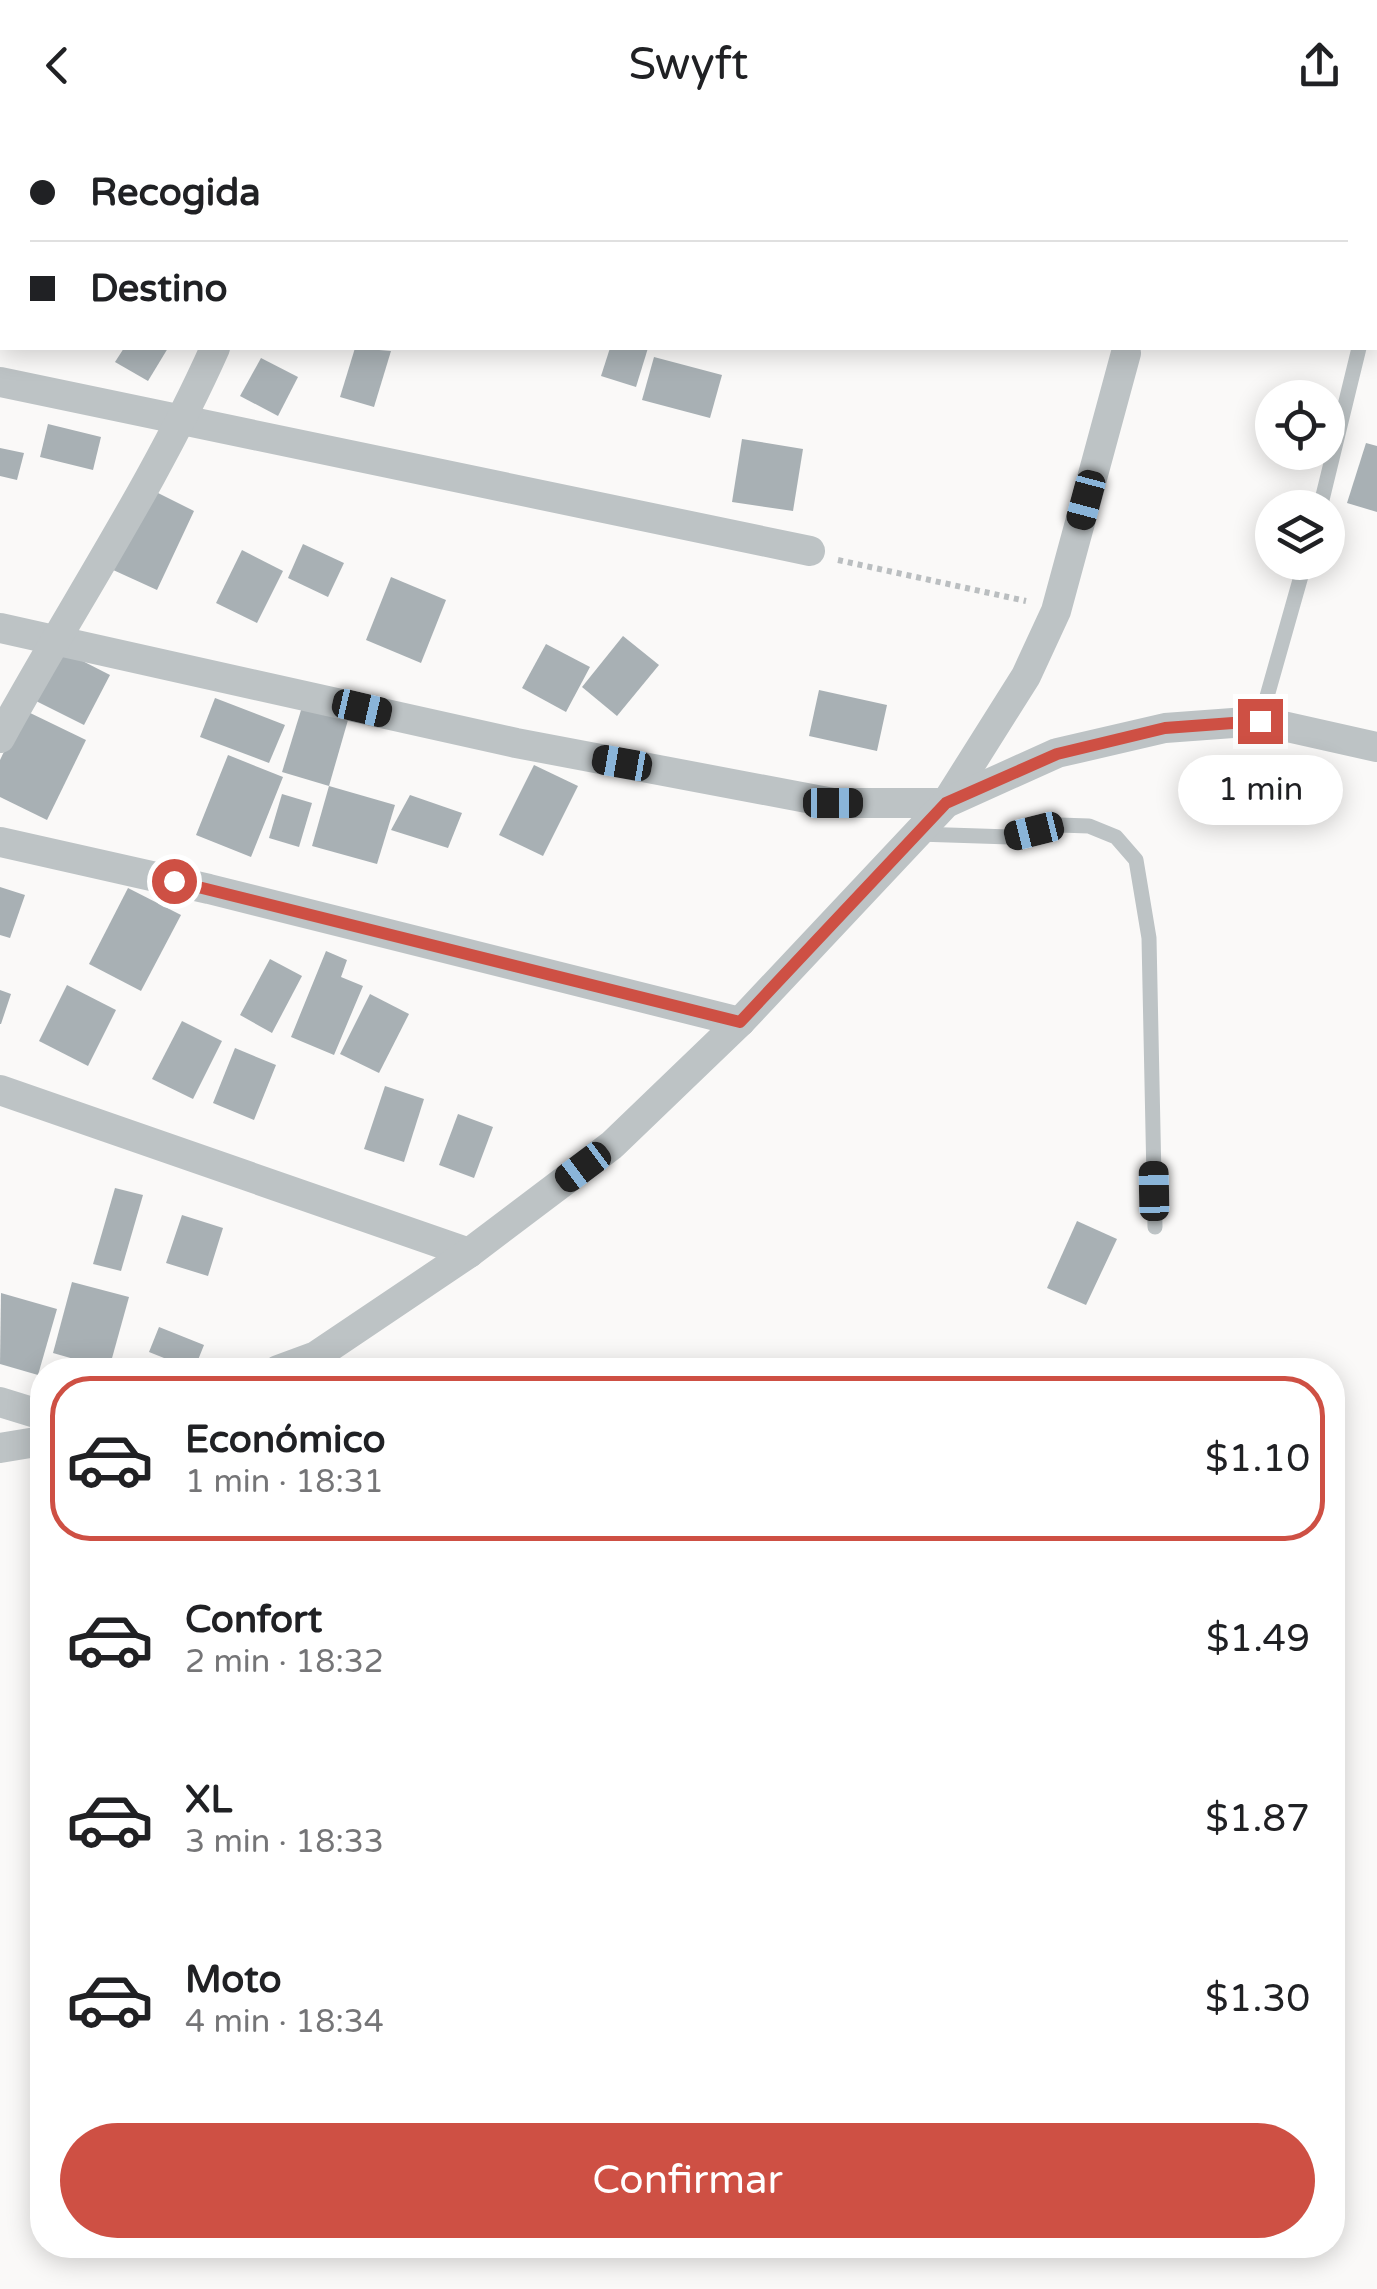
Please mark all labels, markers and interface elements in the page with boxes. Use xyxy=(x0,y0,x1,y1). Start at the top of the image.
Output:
icon: back xyxy=(30,38,85,93)
text: Swyft xyxy=(628,38,749,92)
icon: share xyxy=(1292,38,1347,93)
text: Recogida xyxy=(90,170,261,216)
text: Destino xyxy=(90,266,228,312)
map controls xyxy=(1255,380,1345,580)
button: locate xyxy=(1255,380,1345,470)
car xyxy=(1064,467,1108,533)
button: layers xyxy=(1255,490,1345,580)
car xyxy=(329,687,395,729)
route end xyxy=(1238,699,1283,744)
car xyxy=(590,743,654,783)
callout: 1 min xyxy=(1178,756,1342,826)
text: 1 min xyxy=(1218,771,1303,809)
car xyxy=(803,788,863,818)
car xyxy=(1001,809,1067,853)
route start xyxy=(152,859,197,904)
car xyxy=(550,1137,616,1197)
car xyxy=(1138,1161,1170,1221)
icon: car xyxy=(65,1414,155,1504)
text: Económico xyxy=(185,1417,386,1463)
text: $1.10 xyxy=(1205,1436,1310,1482)
text: 1 min · 18:31 xyxy=(185,1463,384,1501)
icon: car xyxy=(65,1594,155,1684)
text: Confort xyxy=(185,1597,322,1643)
text: $1.49 xyxy=(1206,1616,1310,1662)
text: 2 min · 18:32 xyxy=(185,1643,384,1681)
icon: car xyxy=(65,1774,155,1864)
text: XL xyxy=(185,1777,232,1823)
text: $1.87 xyxy=(1205,1796,1310,1842)
text: 3 min · 18:33 xyxy=(185,1823,384,1861)
icon: car xyxy=(65,1954,155,2044)
text: Moto xyxy=(185,1957,281,2003)
text: $1.30 xyxy=(1205,1976,1310,2022)
text: 4 min · 18:34 xyxy=(185,2003,384,2041)
button: Confirmar xyxy=(60,2123,1315,2238)

